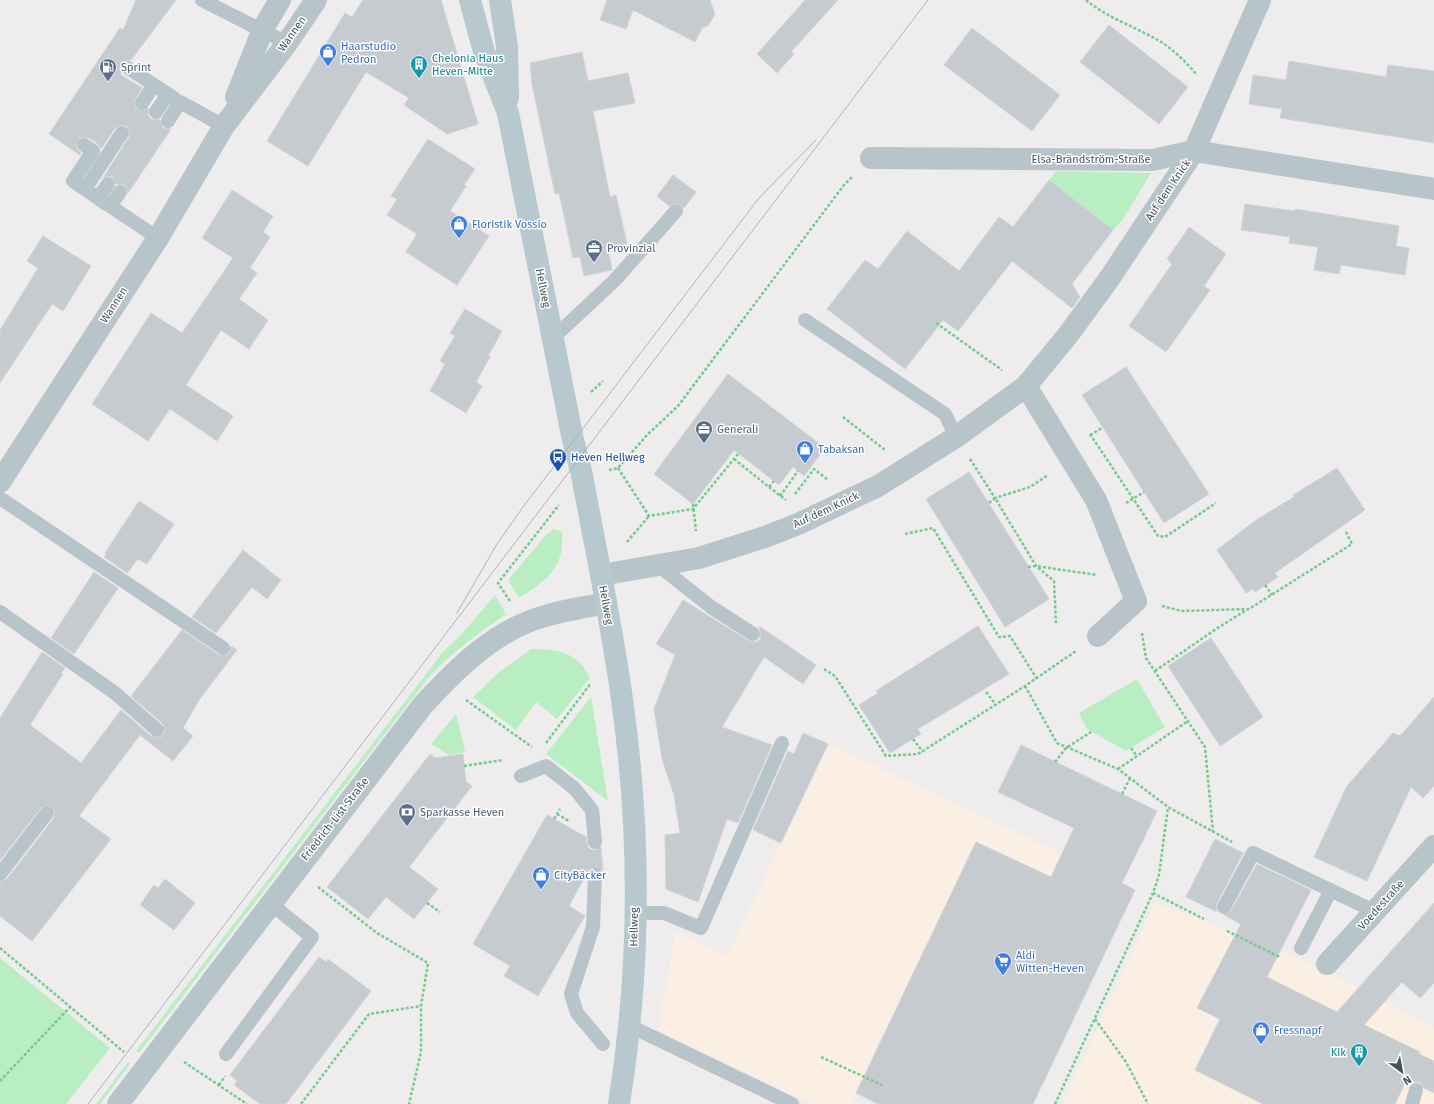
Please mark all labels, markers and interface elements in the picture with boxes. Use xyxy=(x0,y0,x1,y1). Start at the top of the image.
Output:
street label: Wannen xyxy=(275,14,309,54)
place label: Haarstudio Pedron xyxy=(341,40,396,66)
shop icon: Haarstudio Pedron xyxy=(318,42,338,67)
place label: Chelonia Haus Heven-Mitte xyxy=(432,52,504,78)
building icon: Chelonia Haus Heven-Mitte xyxy=(409,54,429,79)
fuel station icon: Sprint xyxy=(98,57,118,82)
place label: Sprint xyxy=(121,61,151,74)
street label: Elsa-Brändström-Straße xyxy=(1031,153,1151,166)
street label: Auf dem Knick xyxy=(1143,157,1193,223)
shop icon: Floristik Vossio xyxy=(449,214,469,239)
place label: Floristik Vossio xyxy=(472,218,547,231)
office icon: Provinzial xyxy=(584,238,604,263)
place label: Provinzial xyxy=(607,242,655,255)
street label: Hellweg xyxy=(533,267,553,309)
street label: Wannen xyxy=(98,285,130,325)
office icon: Generali xyxy=(694,419,714,444)
place label: Generali xyxy=(717,423,758,436)
shop icon: Tabaksan xyxy=(795,439,815,464)
place label: Tabaksan xyxy=(818,443,865,456)
bus stop icon: Heven Hellweg xyxy=(548,447,568,472)
place label: Heven Hellweg xyxy=(571,451,645,464)
street label: Auf dem Knick xyxy=(791,489,861,531)
street label: Hellweg xyxy=(596,584,616,626)
street label: Friedrich-List-Straße xyxy=(298,775,372,863)
bank icon: Sparkasse Heven xyxy=(397,802,417,827)
place label: Sparkasse Heven xyxy=(420,806,504,819)
shop icon: CityBäcker xyxy=(531,865,551,890)
place label: CityBäcker xyxy=(554,869,607,882)
street label: Voedestraße xyxy=(1355,877,1407,933)
street label: Hellweg xyxy=(627,907,641,947)
place label: Aldi Witten-Heven xyxy=(1016,949,1084,975)
supermarket icon: Aldi Witten-Heven xyxy=(993,951,1013,976)
shop icon: Fressnapf xyxy=(1251,1020,1271,1045)
place label: Fressnapf xyxy=(1274,1024,1323,1037)
building icon: Kik xyxy=(1349,1042,1369,1067)
place label: Kik xyxy=(1331,1046,1346,1059)
north arrow xyxy=(1382,1052,1422,1092)
text: N xyxy=(1400,1073,1414,1088)

